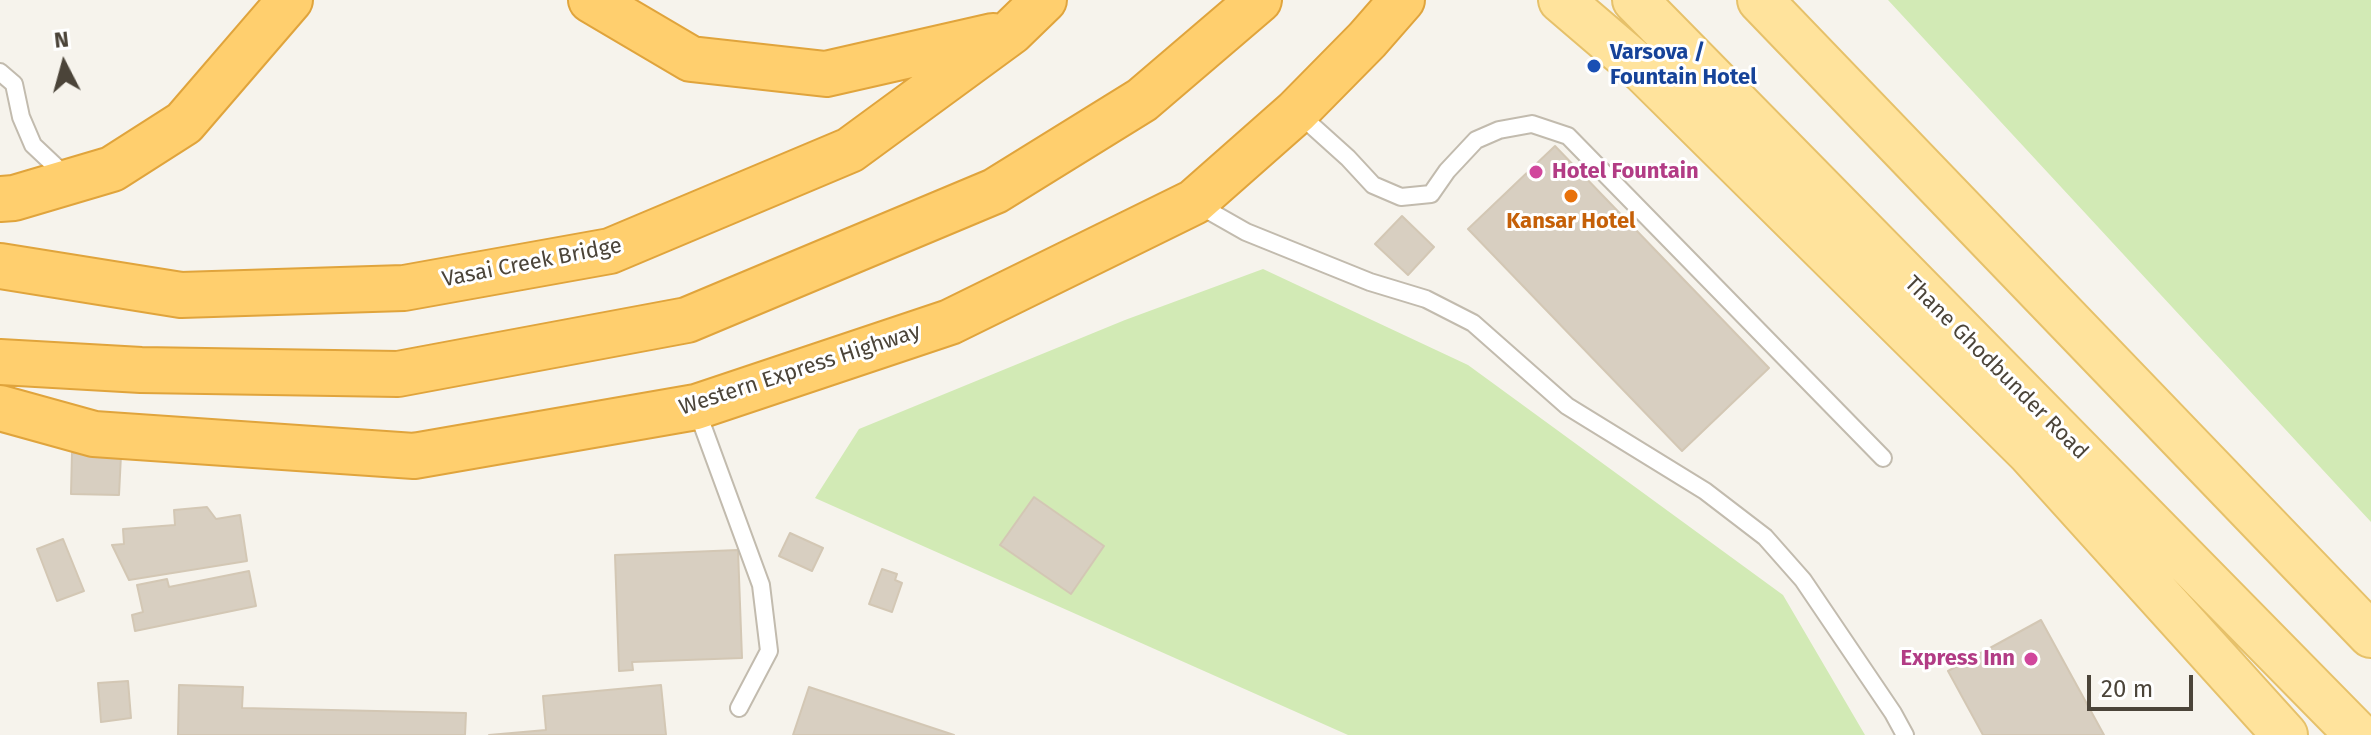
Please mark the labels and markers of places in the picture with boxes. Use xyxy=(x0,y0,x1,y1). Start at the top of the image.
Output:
place label: Varsova / Fountain Hotel xyxy=(1610,40,1757,92)
marker: Varsova / Fountain Hotel xyxy=(1585,57,1603,75)
place label: Hotel Fountain xyxy=(1552,159,1699,185)
marker: Hotel Fountain xyxy=(1527,163,1545,181)
marker: Kansar Hotel xyxy=(1562,187,1580,205)
place label: Kansar Hotel xyxy=(1506,209,1636,235)
place label: Express Inn xyxy=(1901,646,2015,672)
marker: Express Inn xyxy=(2022,650,2040,668)

